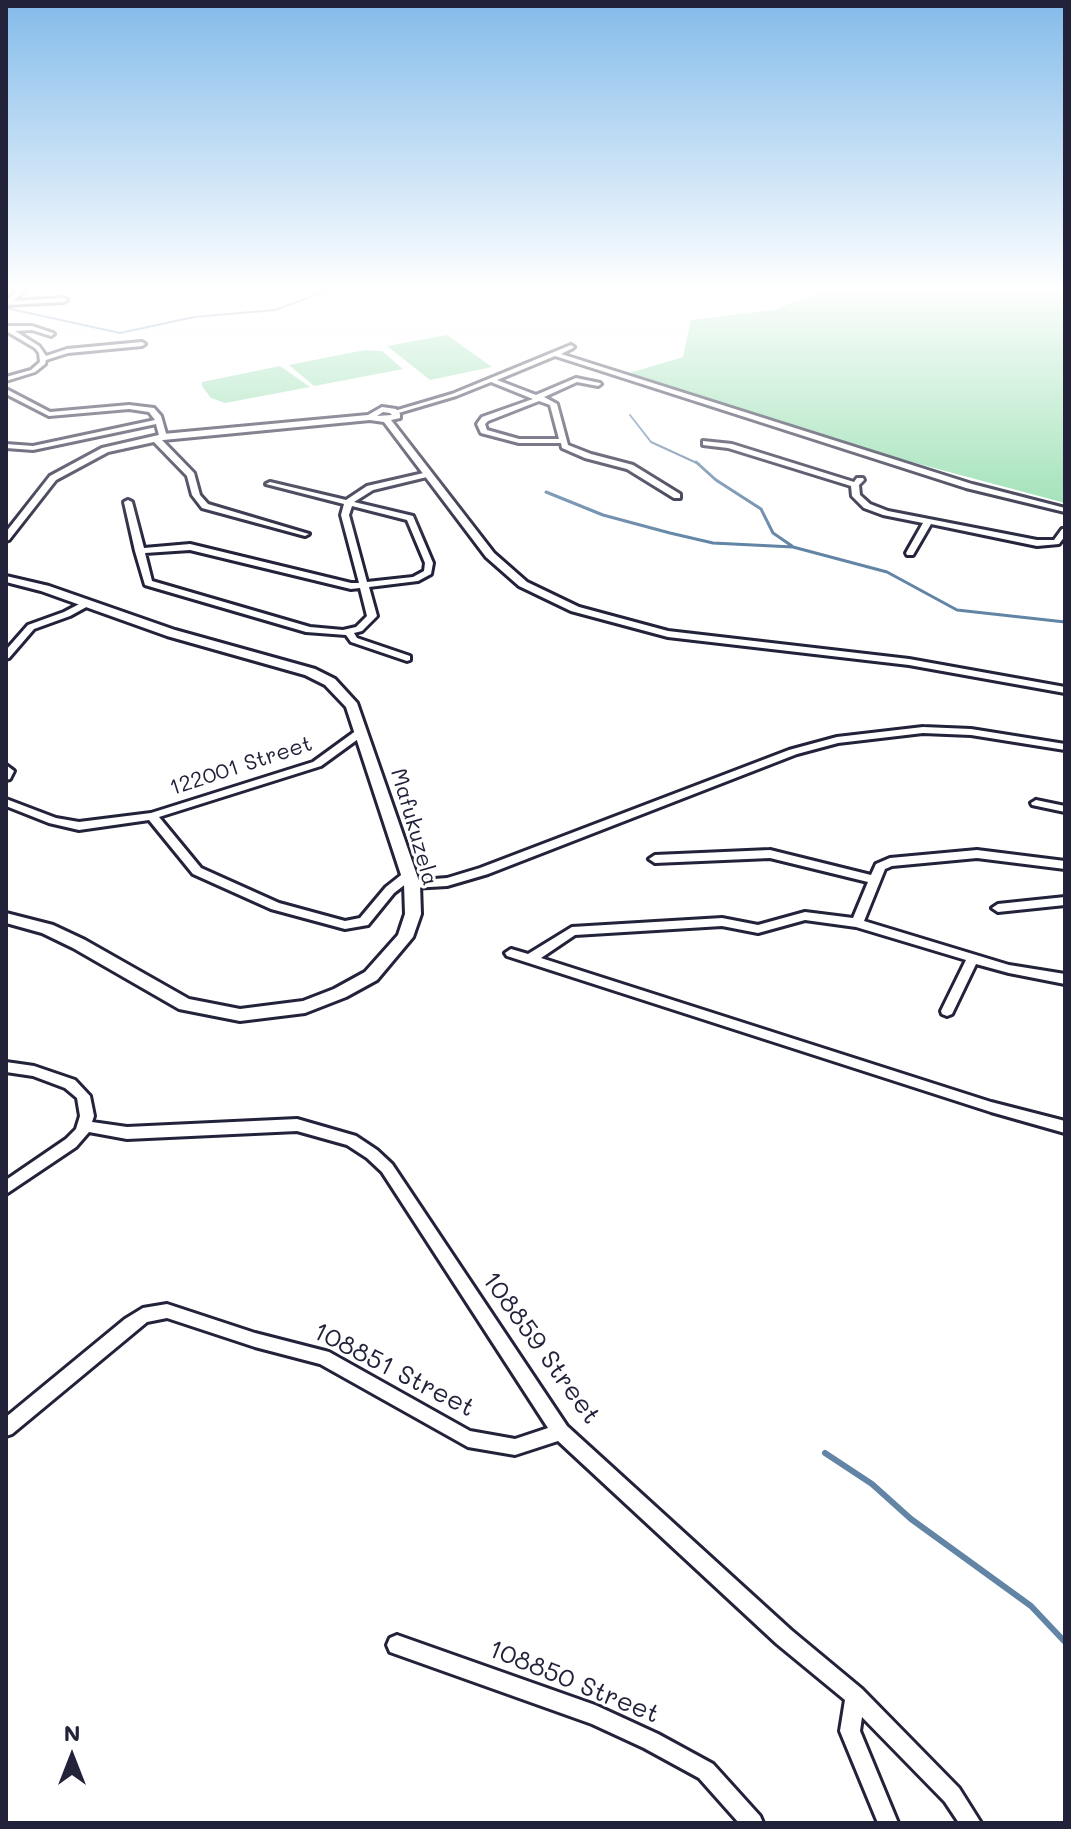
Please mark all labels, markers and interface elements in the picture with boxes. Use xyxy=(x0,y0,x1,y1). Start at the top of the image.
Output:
street label: 122001 Street xyxy=(166,731,316,801)
street label: Mafukuzela xyxy=(385,765,443,889)
street label: 108859 Street xyxy=(475,1266,607,1430)
street label: 108851 Street xyxy=(308,1316,480,1424)
street label: 108850 Street xyxy=(484,1634,664,1730)
north arrow xyxy=(32,1717,112,1797)
text: N xyxy=(64,1718,80,1747)

